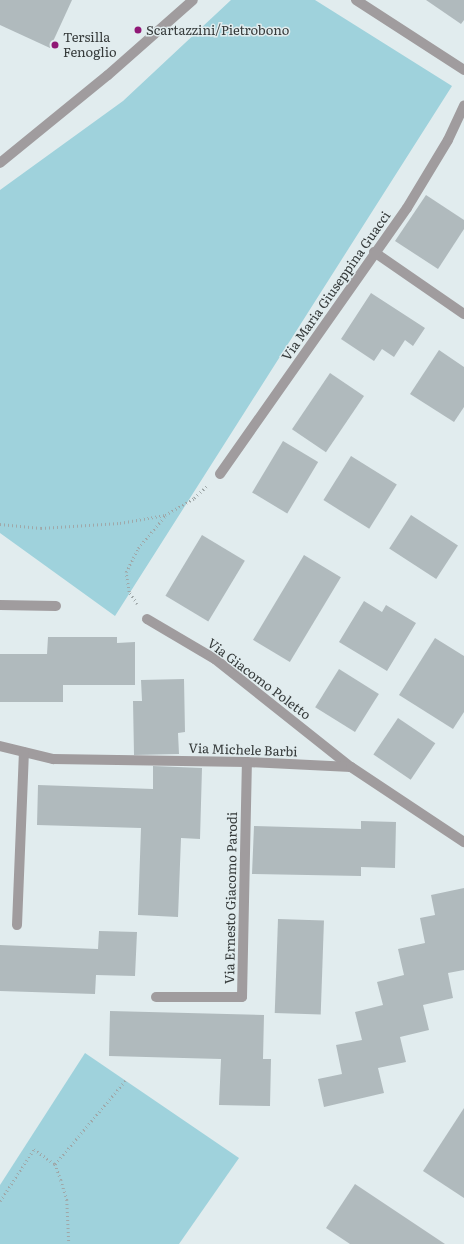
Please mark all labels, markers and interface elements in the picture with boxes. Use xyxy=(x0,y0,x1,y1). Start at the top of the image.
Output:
place label: Scartazzini/Pietrobono xyxy=(146,22,289,38)
marker: Scartazzini/Pietrobono xyxy=(133,25,143,35)
place label: Tersilla Fenoglio xyxy=(63,30,117,61)
marker: Tersilla Fenoglio xyxy=(50,40,60,50)
street label: Via Maria Giuseppina Guacci xyxy=(278,208,394,364)
street label: Via Giacomo Poletto xyxy=(204,635,314,723)
street label: Via Michele Barbi xyxy=(188,740,298,760)
street label: Via Ernesto Giacomo Parodi xyxy=(222,812,240,984)

